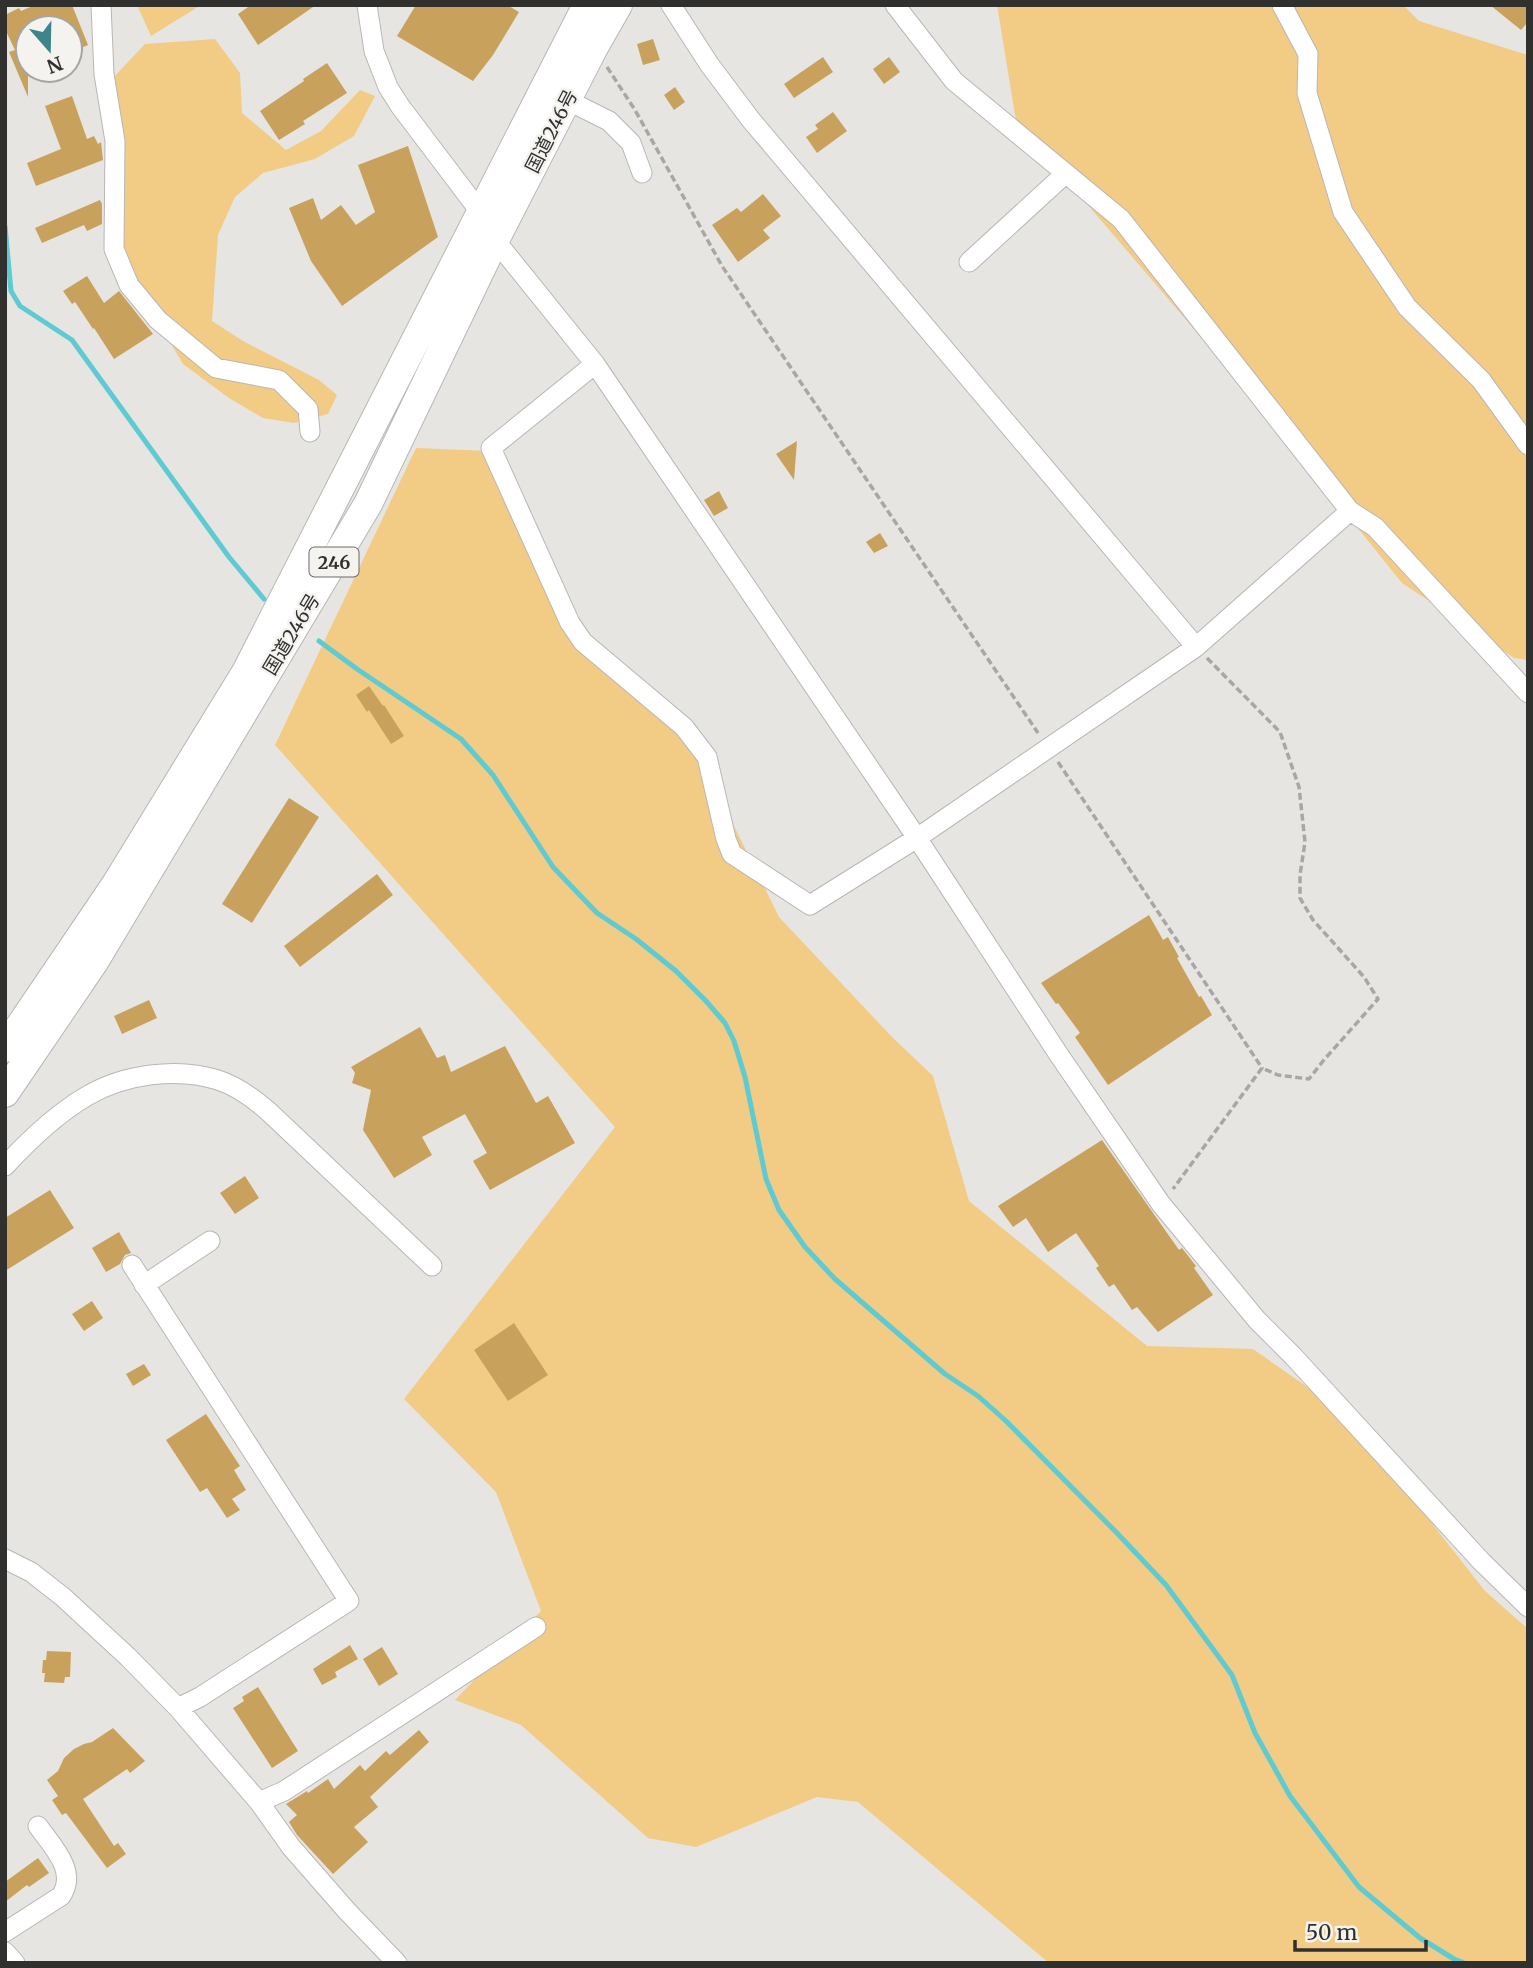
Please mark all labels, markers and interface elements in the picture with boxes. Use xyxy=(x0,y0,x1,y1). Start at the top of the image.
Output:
north arrow xyxy=(14,14,84,84)
text: N xyxy=(44,51,66,79)
street label: 国道246号 xyxy=(520,85,582,177)
road number: 246 xyxy=(310,548,358,576)
street label: 国道246号 xyxy=(257,589,325,679)
scale bar xyxy=(1295,1909,1426,1953)
text: 50 m xyxy=(1306,1919,1357,1946)

